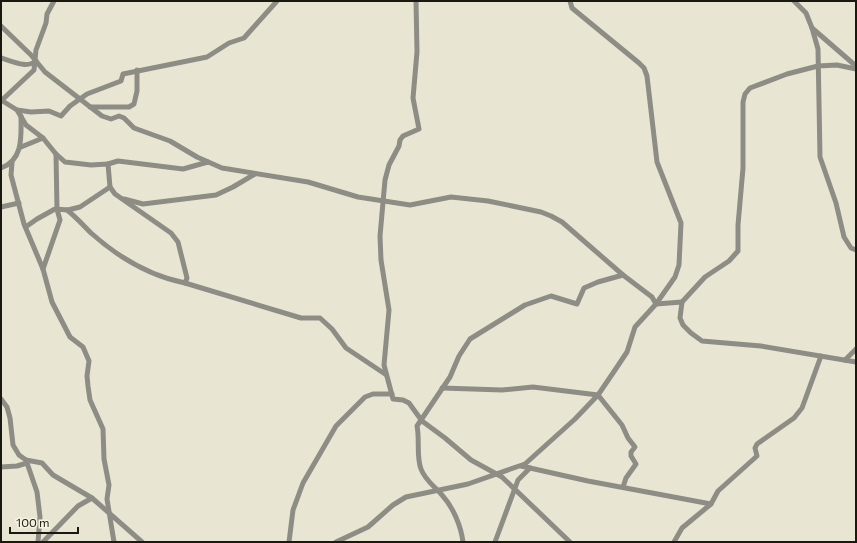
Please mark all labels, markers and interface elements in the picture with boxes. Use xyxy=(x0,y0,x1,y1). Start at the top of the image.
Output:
scale bar xyxy=(10,509,78,535)
text: 100 m xyxy=(16,515,50,529)

